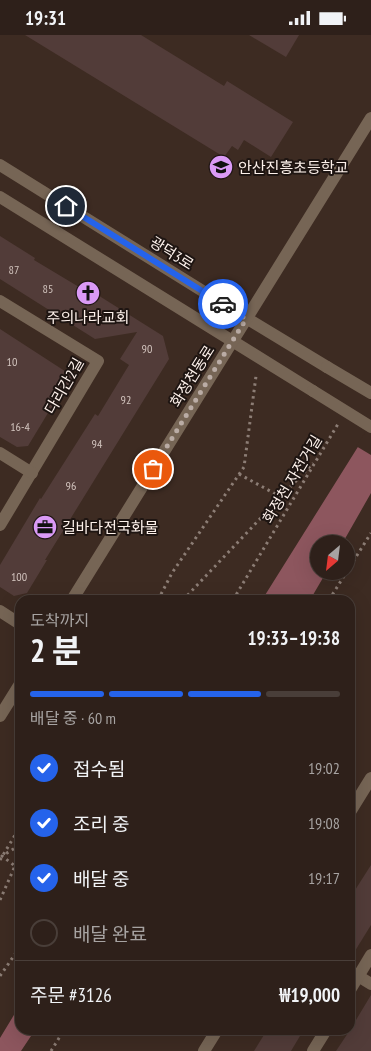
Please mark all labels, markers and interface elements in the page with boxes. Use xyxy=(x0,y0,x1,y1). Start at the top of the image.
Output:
text: 19:31 xyxy=(25,6,66,30)
school or university icon: 안산진흥초등학교 xyxy=(208,154,234,180)
place label: 안산진흥초등학교 xyxy=(238,158,348,177)
pin xyxy=(45,185,87,227)
icon: home xyxy=(52,192,80,220)
street label: 광덕3로 xyxy=(147,232,197,274)
house number: 87 xyxy=(9,262,19,277)
courier xyxy=(198,279,248,329)
church icon: 주의나라교회 xyxy=(75,280,101,306)
house number: 85 xyxy=(43,281,53,296)
icon: car xyxy=(209,290,237,318)
place label: 주의나라교회 xyxy=(47,308,129,327)
house number: 90 xyxy=(142,341,152,356)
street label: 화정천동로 xyxy=(166,342,218,410)
house number: 10 xyxy=(7,354,17,369)
street label: 다리간2길 xyxy=(40,354,88,418)
house number: 92 xyxy=(121,392,131,407)
house number: 16-4 xyxy=(10,419,30,434)
street label: 화정천 자전거길 xyxy=(258,431,326,527)
house number: 94 xyxy=(92,436,103,451)
pin xyxy=(132,448,174,490)
icon: bag xyxy=(139,455,167,483)
house number: 96 xyxy=(66,478,76,493)
office icon: 길바다전국화물 xyxy=(32,514,58,540)
place label: 길바다전국화물 xyxy=(62,518,159,537)
north arrow xyxy=(310,535,355,580)
map controls xyxy=(310,535,355,580)
house number: 100 xyxy=(11,569,27,584)
text: 도착까지 xyxy=(30,610,89,630)
text: 19:33–19:38 xyxy=(247,626,340,650)
text: 2 분 xyxy=(30,629,81,671)
text: 배달 중 · 60 m xyxy=(30,708,116,728)
icon: check xyxy=(30,754,58,782)
text: 접수됨 xyxy=(73,757,125,781)
text: 19:02 xyxy=(308,758,340,778)
icon: check xyxy=(30,809,58,837)
text: 조리 중 xyxy=(73,812,129,836)
text: 19:08 xyxy=(308,813,340,833)
icon: check xyxy=(30,864,58,892)
text: 배달 중 xyxy=(73,867,129,891)
text: 19:17 xyxy=(308,868,340,888)
text: 배달 완료 xyxy=(73,922,147,946)
text: 주문 #3126 xyxy=(30,983,112,1007)
text: ₩19,000 xyxy=(279,983,340,1007)

